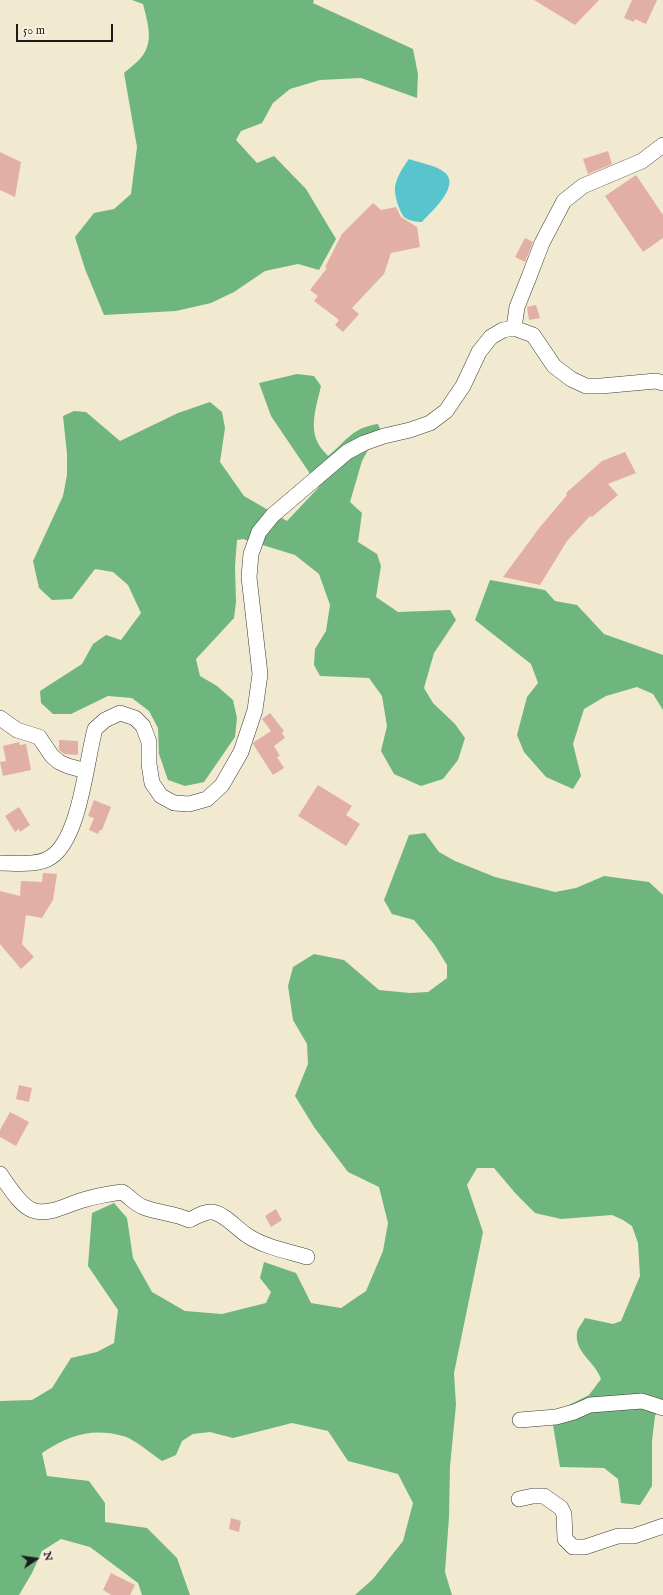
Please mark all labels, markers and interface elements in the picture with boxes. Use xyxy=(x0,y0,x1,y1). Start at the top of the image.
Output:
scale bar xyxy=(18,16,115,42)
text: 50 m xyxy=(23,23,45,38)
north arrow xyxy=(16,1539,56,1579)
text: N xyxy=(40,1550,56,1563)

